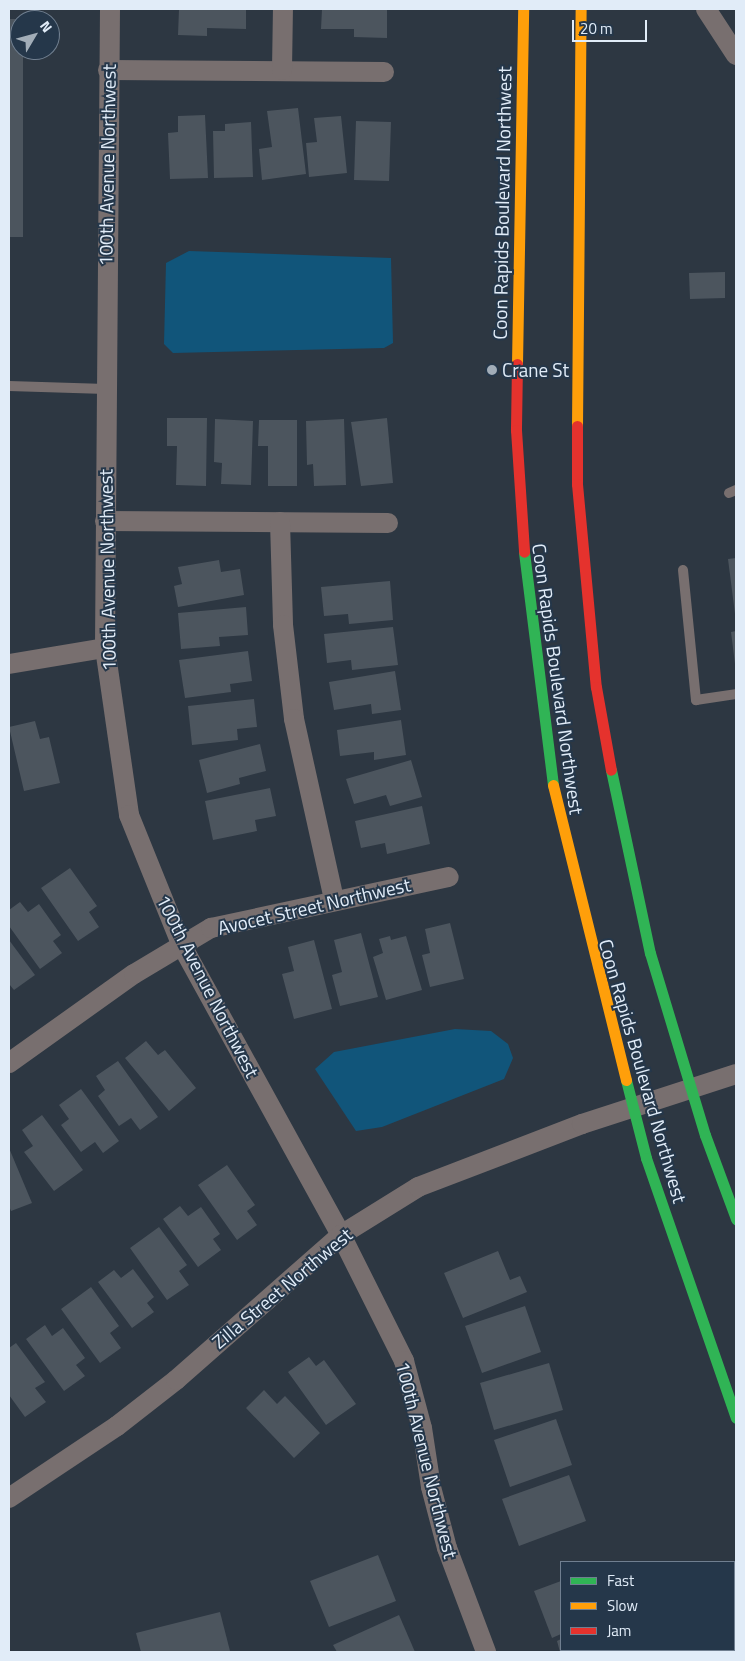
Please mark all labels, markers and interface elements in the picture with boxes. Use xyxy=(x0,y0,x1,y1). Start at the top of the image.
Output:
north arrow xyxy=(10,10,60,60)
scale bar xyxy=(575,10,650,42)
text: N xyxy=(35,16,58,36)
text: 20 m xyxy=(580,17,613,40)
street label: 100th Avenue Northwest xyxy=(94,64,120,266)
street label: Coon Rapids Boulevard Northwest xyxy=(488,66,516,340)
place label: Crane St xyxy=(502,359,569,381)
marker: Crane St xyxy=(486,364,498,376)
street label: 100th Avenue Northwest xyxy=(94,469,120,671)
street label: Coon Rapids Boulevard Northwest xyxy=(528,542,588,816)
street label: Avocet Street Northwest xyxy=(215,873,413,939)
street label: 100th Avenue Northwest xyxy=(152,891,264,1081)
street label: Coon Rapids Boulevard Northwest xyxy=(594,936,692,1206)
street label: Zilla Street Northwest xyxy=(207,1223,357,1353)
street label: 100th Avenue Northwest xyxy=(391,1359,463,1561)
legend xyxy=(560,1561,735,1651)
text: Fast xyxy=(607,1569,634,1592)
text: Slow xyxy=(607,1594,638,1617)
text: Jam xyxy=(607,1619,631,1642)

